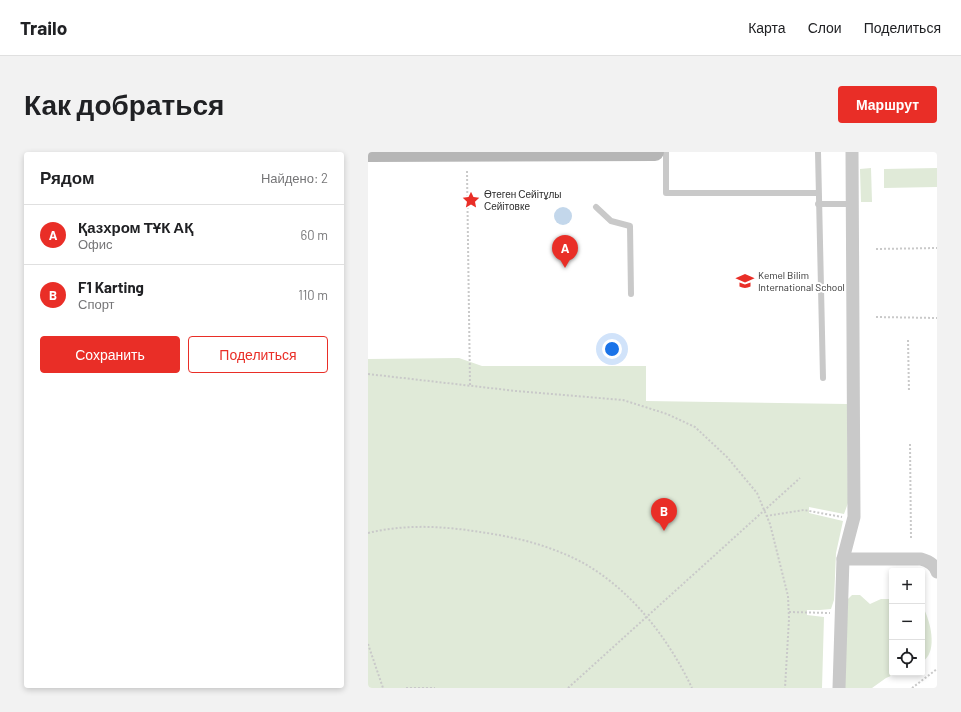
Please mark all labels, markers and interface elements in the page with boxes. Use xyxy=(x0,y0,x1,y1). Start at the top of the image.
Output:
text: Trailo xyxy=(20,16,67,39)
text: Карта xyxy=(748,19,786,36)
text: Слои xyxy=(808,19,842,36)
text: Поделиться xyxy=(864,19,941,36)
button: Маршрут xyxy=(838,86,937,123)
text: Как добраться xyxy=(24,87,224,121)
text: Рядом xyxy=(40,167,95,187)
text: Найдено: 2 xyxy=(261,170,328,186)
place label: Өтеген Сейітұлы Сейітовке xyxy=(484,188,562,212)
place icon: Өтеген Сейітұлы Сейітовке xyxy=(461,190,481,210)
text: Қазхром ТҰК АҚ xyxy=(78,218,193,236)
text: A xyxy=(49,227,57,243)
text: 60 m xyxy=(301,227,328,243)
pin: A xyxy=(552,235,578,268)
text: Офис xyxy=(78,236,113,252)
place label: Kemel Bilim International School xyxy=(758,269,845,293)
school or university icon: Kemel Bilim International School xyxy=(735,271,755,291)
text: F1 Karting xyxy=(78,278,144,296)
text: B xyxy=(49,287,57,303)
text: 110 m xyxy=(298,287,328,303)
text: Спорт xyxy=(78,296,115,312)
button: Сохранить xyxy=(40,336,180,373)
button: Поделиться xyxy=(188,336,328,373)
your location xyxy=(602,339,622,359)
pin: B xyxy=(651,498,677,531)
map controls xyxy=(889,568,925,676)
button: + xyxy=(889,568,925,604)
button: − xyxy=(889,604,925,640)
button: locate xyxy=(889,640,925,676)

